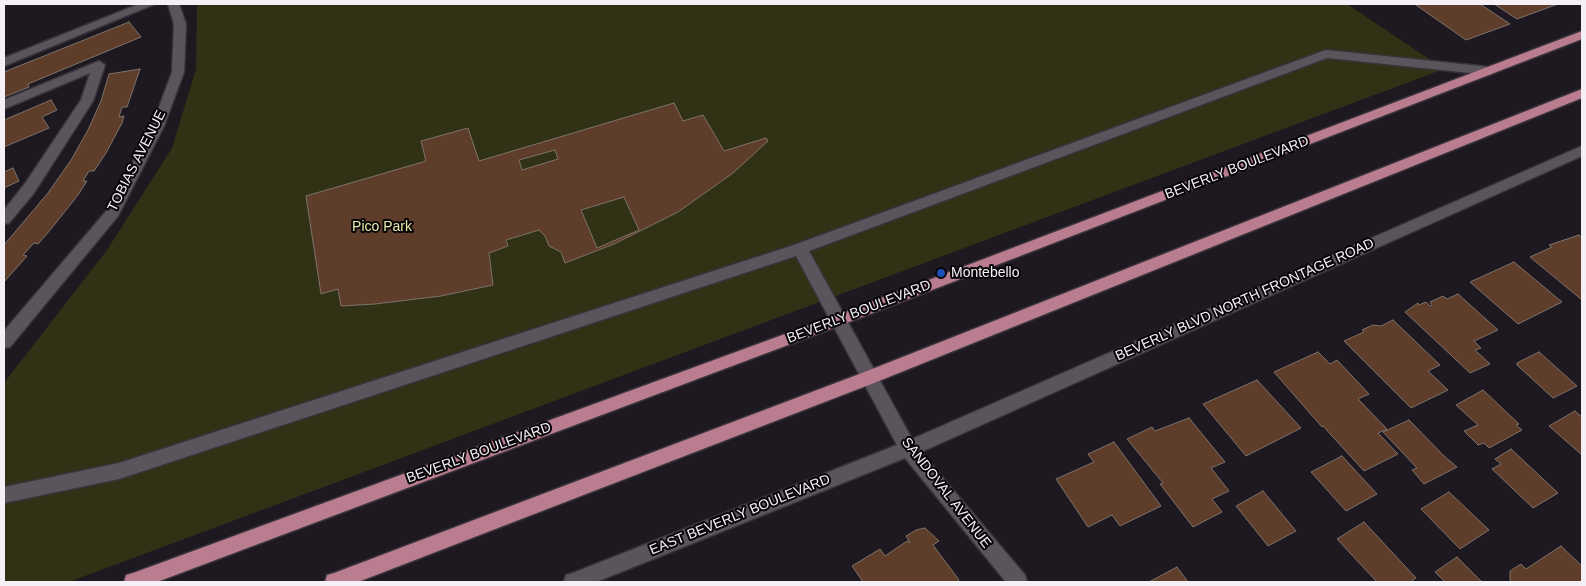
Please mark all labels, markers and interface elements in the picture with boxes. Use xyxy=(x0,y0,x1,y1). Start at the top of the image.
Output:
street label: TOBIAS AVENUE xyxy=(104,108,170,214)
street label: BEVERLY BOULEVARD xyxy=(1163,133,1311,203)
park label: Pico Park xyxy=(352,219,412,235)
street label: BEVERLY BLVD NORTH FRONTAGE ROAD xyxy=(1113,235,1377,365)
place label: Montebello xyxy=(951,265,1019,281)
marker: Montebello xyxy=(935,267,947,279)
street label: BEVERLY BOULEVARD xyxy=(785,277,933,347)
street label: BEVERLY BOULEVARD xyxy=(404,419,554,487)
street label: SANDOVAL AVENUE xyxy=(898,434,994,552)
street label: EAST BEVERLY BOULEVARD xyxy=(647,471,833,559)

